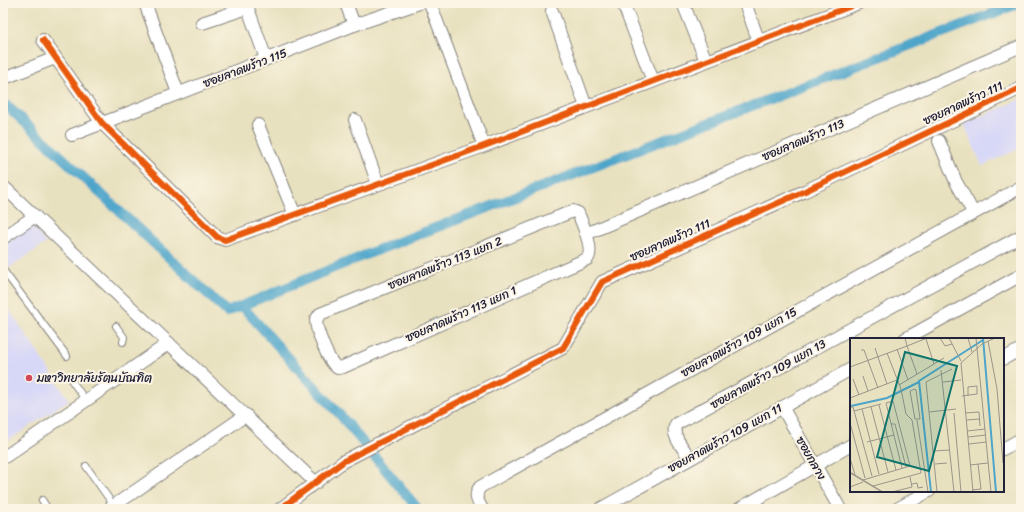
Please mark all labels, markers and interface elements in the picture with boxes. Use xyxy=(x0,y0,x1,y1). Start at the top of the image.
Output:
street label: ซอยลาดพร้าว 115 xyxy=(200,42,290,94)
street label: ซอยลาดพร้าว 111 xyxy=(919,75,1007,131)
street label: ซอยลาดพร้าว 113 xyxy=(758,113,848,167)
street label: ซอยลาดพร้าว 111 xyxy=(626,212,714,268)
street label: ซอยลาดพร้าว 113 แยก 2 xyxy=(384,230,506,296)
street label: ซอยลาดพร้าว 113 แยก 1 xyxy=(402,280,520,348)
street label: ซอยลาดพร้าว 109 แยก 15 xyxy=(677,301,801,383)
street label: ซอยลาดพร้าว 109 แยก 13 xyxy=(706,333,830,415)
inset map xyxy=(850,338,1004,492)
place label: มหาวิทยาลัยรัตนบัณฑิต xyxy=(36,367,152,389)
marker: มหาวิทยาลัยรัตนบัณฑิต xyxy=(24,373,34,383)
street label: ซอยลาดพร้าว 109 แยก 11 xyxy=(664,397,786,479)
street label: ซอยกลาง xyxy=(790,432,833,484)

